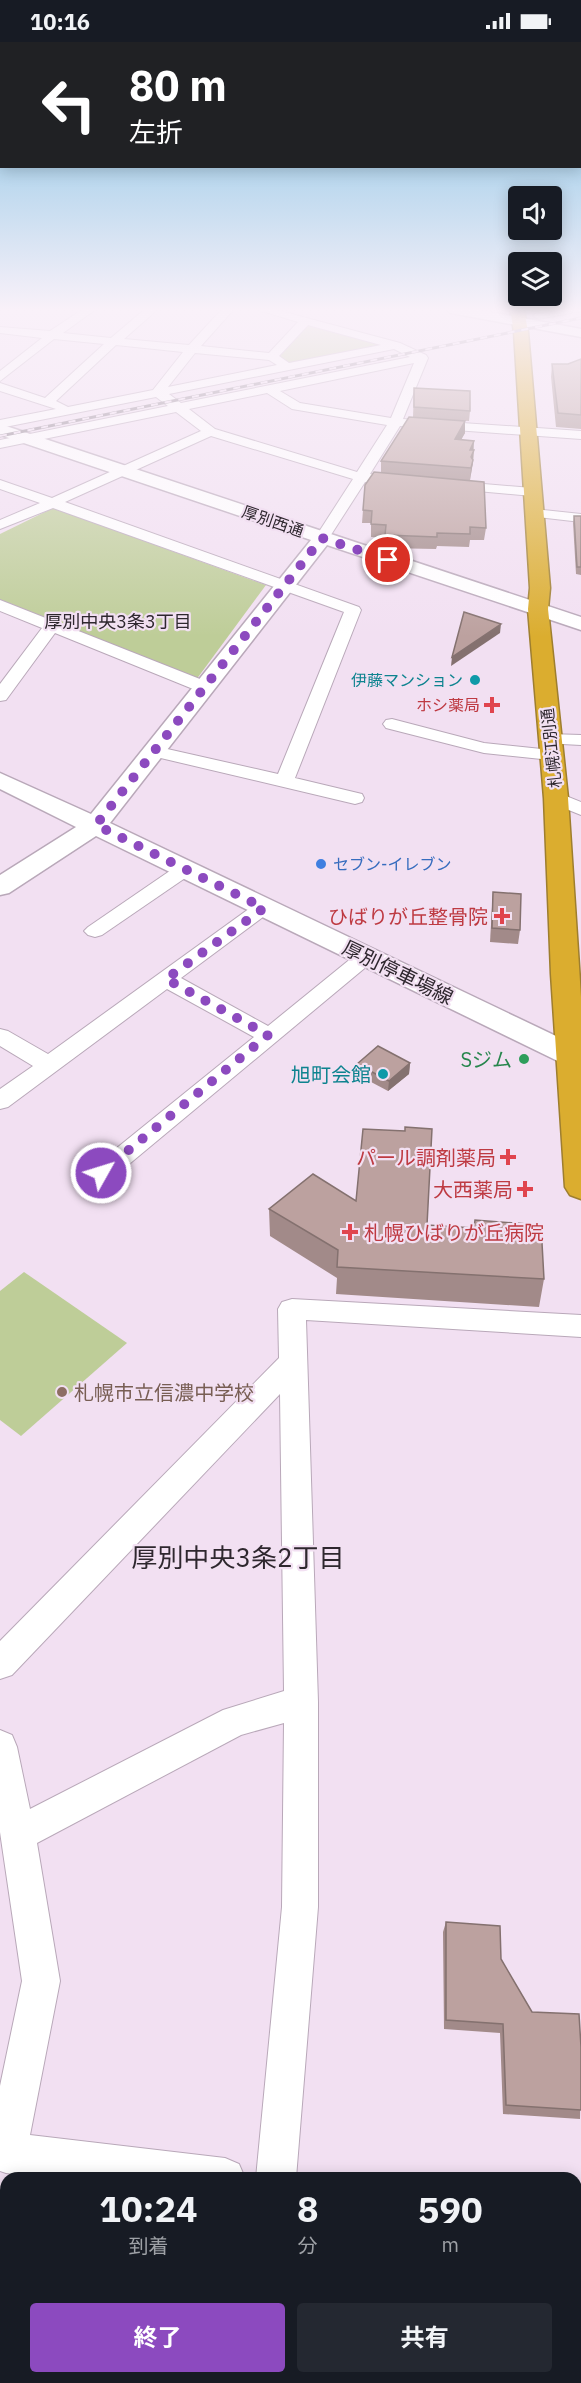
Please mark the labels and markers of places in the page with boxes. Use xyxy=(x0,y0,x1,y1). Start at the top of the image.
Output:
pin xyxy=(362,534,413,585)
place label: 伊藤マンション xyxy=(351,670,463,690)
marker: 伊藤マンション xyxy=(468,673,482,687)
place label: ホシ薬局 xyxy=(416,695,480,715)
marker: ホシ薬局 xyxy=(485,698,499,712)
place label: セブン-イレブン xyxy=(333,854,451,874)
marker: セブン-イレブン xyxy=(314,857,328,871)
place label: ひばりが丘整骨院 xyxy=(328,903,488,930)
marker: ひばりが丘整骨院 xyxy=(493,907,511,925)
place label: Sジム xyxy=(460,1046,512,1073)
marker: Sジム xyxy=(517,1052,531,1066)
place label: 旭町会館 xyxy=(291,1061,371,1088)
marker: 旭町会館 xyxy=(376,1067,390,1081)
place label: パール調剤薬局 xyxy=(356,1144,496,1171)
marker: パール調剤薬局 xyxy=(501,1150,515,1164)
place label: 大西薬局 xyxy=(433,1176,513,1203)
marker: 大西薬局 xyxy=(518,1182,532,1196)
place label: 札幌ひばりが丘病院 xyxy=(364,1219,544,1246)
marker: 札幌ひばりが丘病院 xyxy=(341,1223,359,1241)
place label: 札幌市立信濃中学校 xyxy=(74,1379,254,1406)
marker: 札幌市立信濃中学校 xyxy=(55,1385,69,1399)

